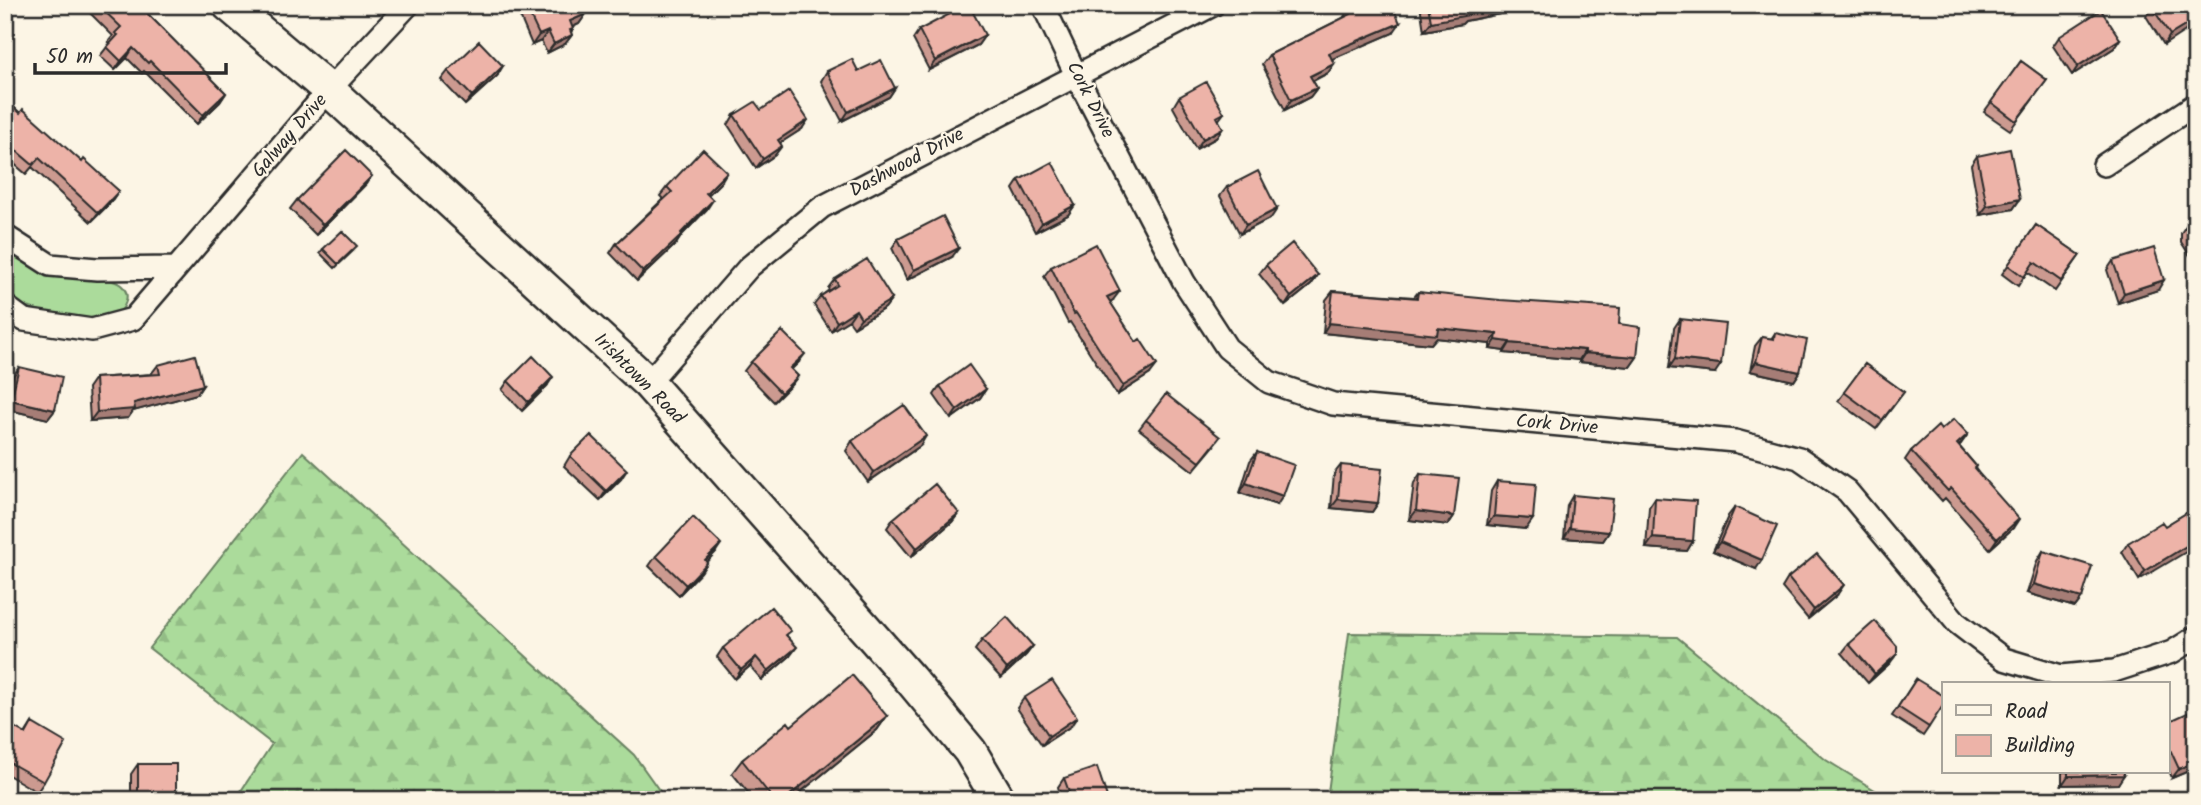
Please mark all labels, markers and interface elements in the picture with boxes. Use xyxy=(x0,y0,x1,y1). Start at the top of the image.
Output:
scale bar xyxy=(35,32,226,76)
text: 50 m xyxy=(46,41,93,74)
street label: Cork Drive xyxy=(1058,56,1122,144)
street label: Galway Drive xyxy=(245,87,335,185)
street label: Dashwood Drive xyxy=(844,120,970,206)
street label: Irishtown Road xyxy=(586,326,692,432)
street label: Cork Drive xyxy=(1515,406,1600,444)
legend xyxy=(1942,682,2170,774)
text: Road xyxy=(2005,696,2048,729)
text: Building xyxy=(2005,730,2075,763)

